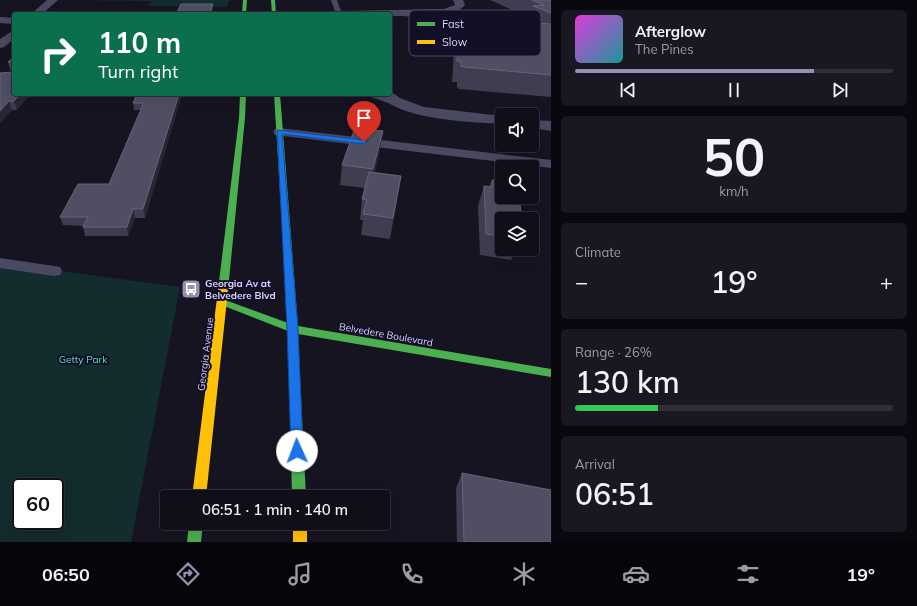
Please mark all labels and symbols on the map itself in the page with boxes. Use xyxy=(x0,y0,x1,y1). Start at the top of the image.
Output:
legend xyxy=(409,10,541,56)
text: Fast xyxy=(442,17,464,31)
text: Slow xyxy=(442,35,468,49)
pin xyxy=(347,101,381,142)
place label: Georgia Av at Belvedere Blvd xyxy=(205,277,276,302)
bus stop icon: Georgia Av at Belvedere Blvd xyxy=(180,278,202,300)
street label: Georgia Avenue xyxy=(195,317,216,392)
street label: Belvedere Boulevard xyxy=(338,320,434,349)
park label: Getty Park xyxy=(59,353,108,366)
position arrow xyxy=(276,430,318,472)
speed limit sign: 60 xyxy=(12,478,64,530)

